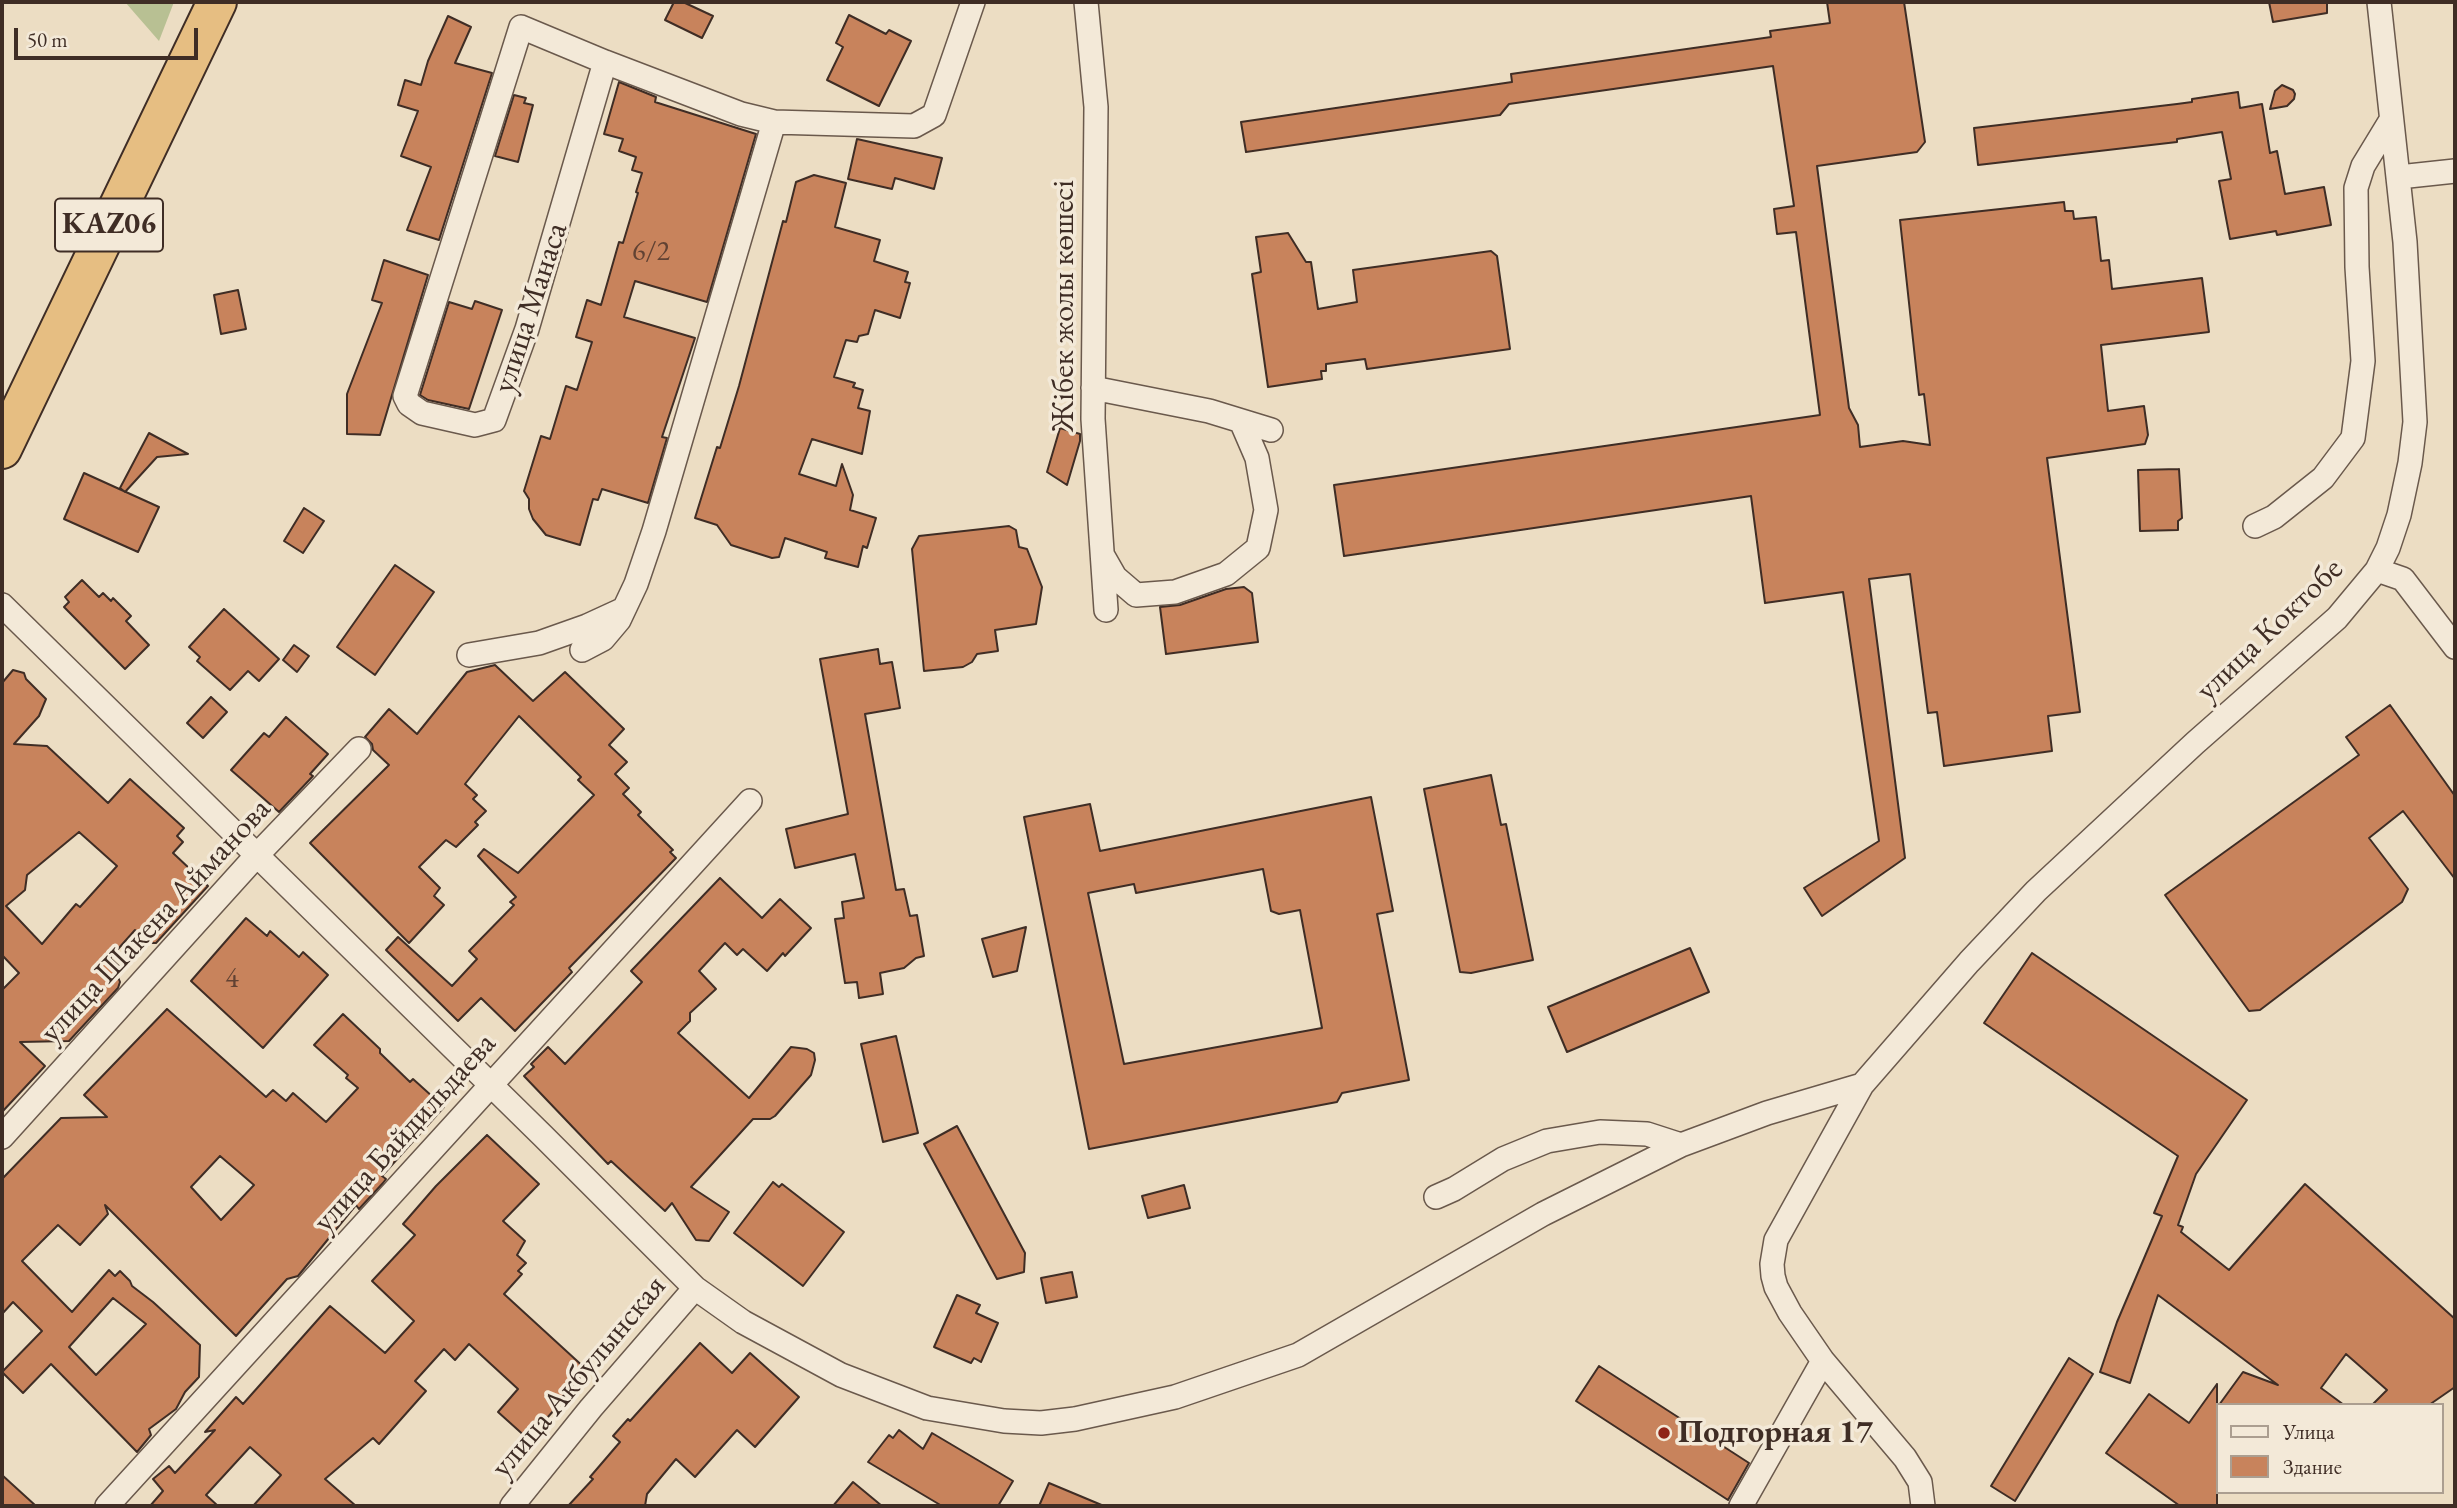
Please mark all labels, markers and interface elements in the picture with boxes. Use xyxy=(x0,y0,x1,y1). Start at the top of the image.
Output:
scale bar xyxy=(18,14,201,58)
text: 50 m xyxy=(27,26,68,53)
street label: Жібек жолы көшесі xyxy=(1045,180,1083,432)
road number: KAZ06 xyxy=(55,199,163,252)
street label: улица Манаса xyxy=(485,218,577,398)
house number: 6/2 xyxy=(632,235,670,269)
street label: улица Коктобе xyxy=(2189,550,2351,710)
street label: улица Шакена Айманова xyxy=(33,791,279,1051)
house number: 4 xyxy=(225,962,239,996)
street label: улица Байдильдаева xyxy=(305,1025,505,1241)
street label: улица Акбулынская xyxy=(483,1268,675,1486)
legend xyxy=(2216,1403,2443,1494)
place label: Подгорная 17 xyxy=(1678,1414,1873,1452)
text: Улица xyxy=(2283,1418,2335,1445)
marker: Подгорная 17 xyxy=(1656,1425,1672,1441)
text: Здание xyxy=(2283,1453,2342,1480)

